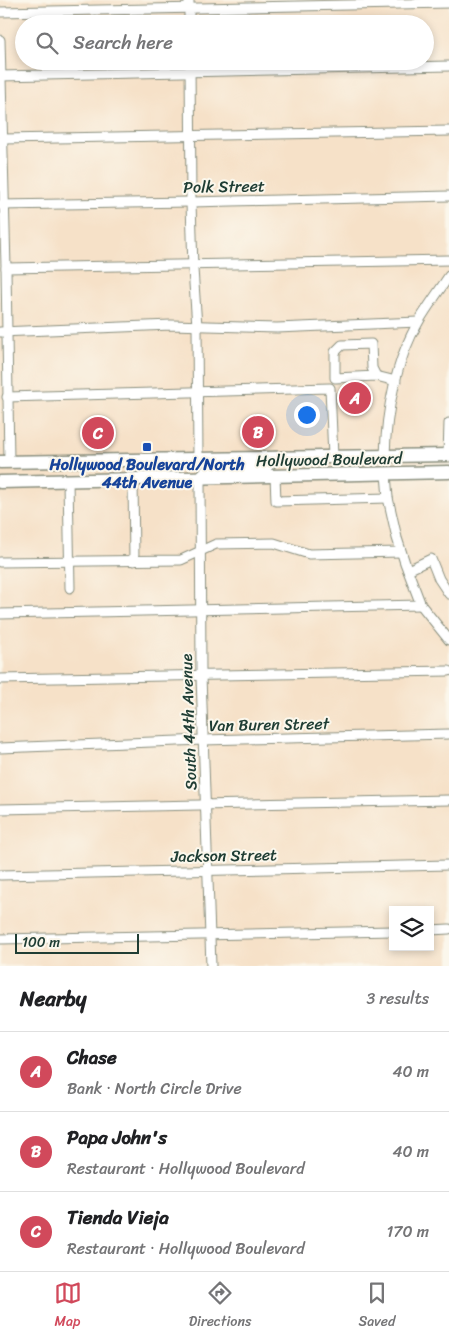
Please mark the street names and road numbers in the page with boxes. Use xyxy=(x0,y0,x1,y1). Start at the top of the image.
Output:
street label: Polk Street xyxy=(183,171,265,202)
street label: Hollywood Boulevard xyxy=(256,444,404,475)
street label: South 44th Avenue xyxy=(172,653,205,791)
street label: Van Buren Street xyxy=(209,709,330,740)
street label: Jackson Street xyxy=(170,840,277,871)

